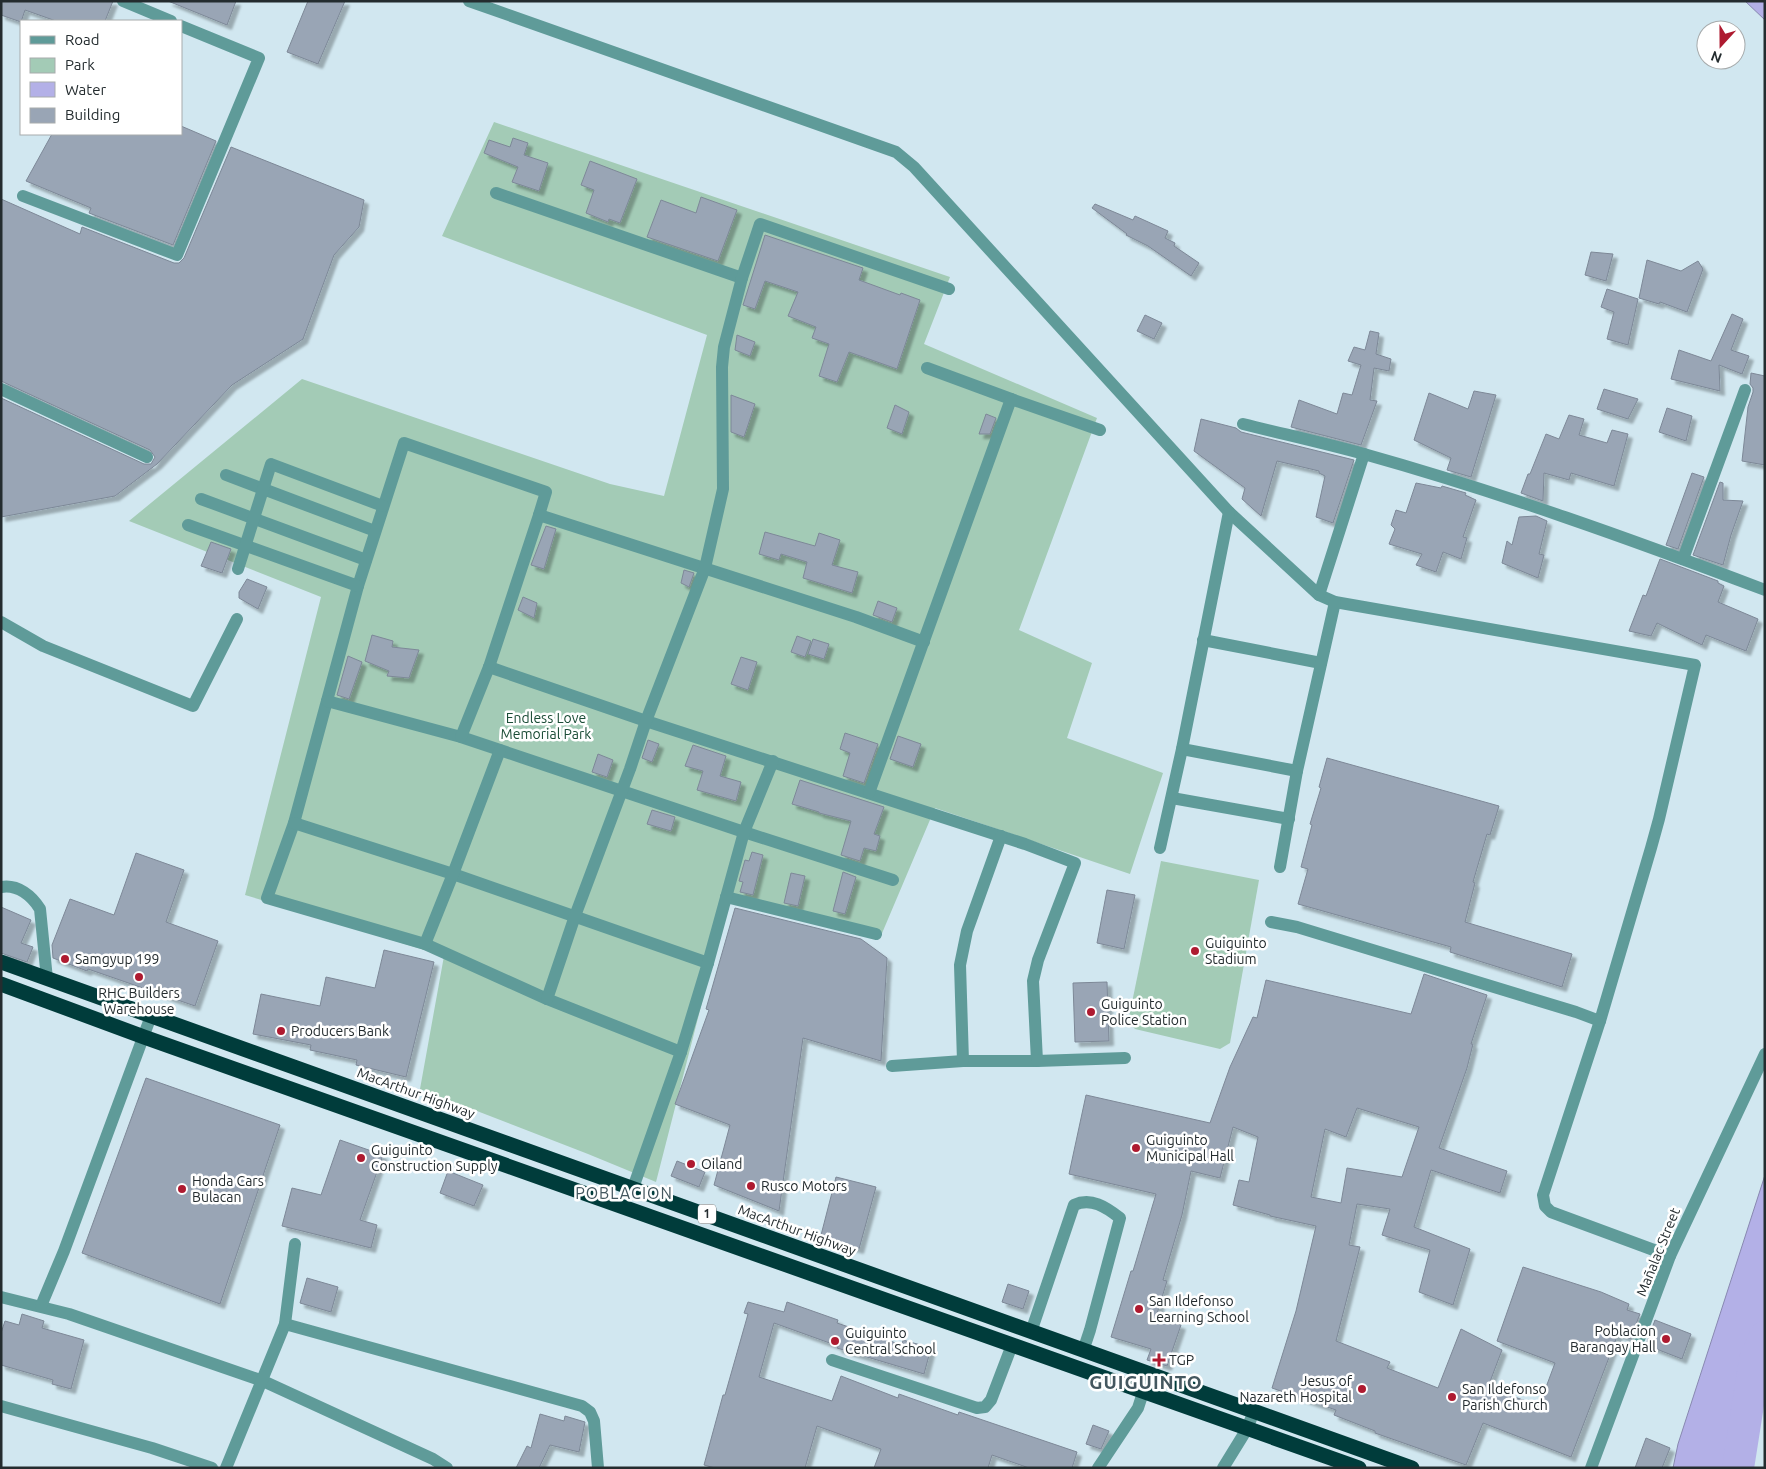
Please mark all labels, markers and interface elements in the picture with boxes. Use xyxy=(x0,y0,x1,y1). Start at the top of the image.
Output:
legend xyxy=(20,20,182,135)
north arrow xyxy=(1696,20,1746,70)
text: Road xyxy=(65,31,100,48)
text: N xyxy=(1709,48,1724,66)
text: Park xyxy=(65,56,95,73)
text: Water xyxy=(65,81,106,98)
text: Building xyxy=(65,106,120,123)
park label: Endless Love Memorial Park xyxy=(501,710,591,742)
place label: Guiguinto Stadium xyxy=(1205,935,1267,967)
marker: Guiguinto Stadium xyxy=(1189,945,1201,957)
place label: Samgyup 199 xyxy=(75,951,159,967)
marker: Samgyup 199 xyxy=(59,953,71,965)
marker: RHC Builders Warehouse xyxy=(133,971,145,983)
place label: RHC Builders Warehouse xyxy=(98,985,180,1017)
place label: Guiguinto Police Station xyxy=(1101,996,1187,1028)
marker: Guiguinto Police Station xyxy=(1085,1006,1097,1018)
place label: Producers Bank xyxy=(291,1023,389,1039)
marker: Producers Bank xyxy=(275,1025,287,1037)
street label: MacArthur Highway xyxy=(355,1064,477,1122)
place label: Guiguinto Municipal Hall xyxy=(1146,1132,1234,1164)
place label: Guiguinto Construction Supply xyxy=(371,1142,498,1174)
marker: Guiguinto Municipal Hall xyxy=(1130,1142,1142,1154)
marker: Guiguinto Construction Supply xyxy=(355,1152,367,1164)
place label: Oiland xyxy=(701,1156,742,1172)
marker: Oiland xyxy=(685,1158,697,1170)
place label: Honda Cars Bulacan xyxy=(192,1173,264,1205)
place label: Rusco Motors xyxy=(761,1178,847,1194)
marker: Rusco Motors xyxy=(745,1180,757,1192)
marker: Honda Cars Bulacan xyxy=(176,1183,188,1195)
district label: POBLACION xyxy=(575,1184,673,1202)
street label: MacArthur Highway xyxy=(736,1201,858,1259)
road number: 1 xyxy=(698,1204,716,1224)
street label: Mañalac Street xyxy=(1633,1205,1683,1299)
place label: San Ildefonso Learning School xyxy=(1149,1293,1249,1325)
marker: San Ildefonso Learning School xyxy=(1133,1303,1145,1315)
place label: Poblacion Barangay Hall xyxy=(1570,1323,1656,1355)
place label: Guiguinto Central School xyxy=(845,1325,936,1357)
marker: Poblacion Barangay Hall xyxy=(1660,1333,1672,1345)
marker: Guiguinto Central School xyxy=(829,1335,841,1347)
place label: TGP xyxy=(1169,1352,1194,1368)
marker: TGP xyxy=(1153,1354,1165,1366)
district label: GUIGUINTO xyxy=(1089,1371,1203,1393)
place label: Jesus of Nazareth Hospital xyxy=(1240,1373,1353,1405)
place label: San Ildefonso Parish Church xyxy=(1462,1381,1548,1413)
marker: Jesus of Nazareth Hospital xyxy=(1356,1383,1368,1395)
marker: San Ildefonso Parish Church xyxy=(1446,1391,1458,1403)

